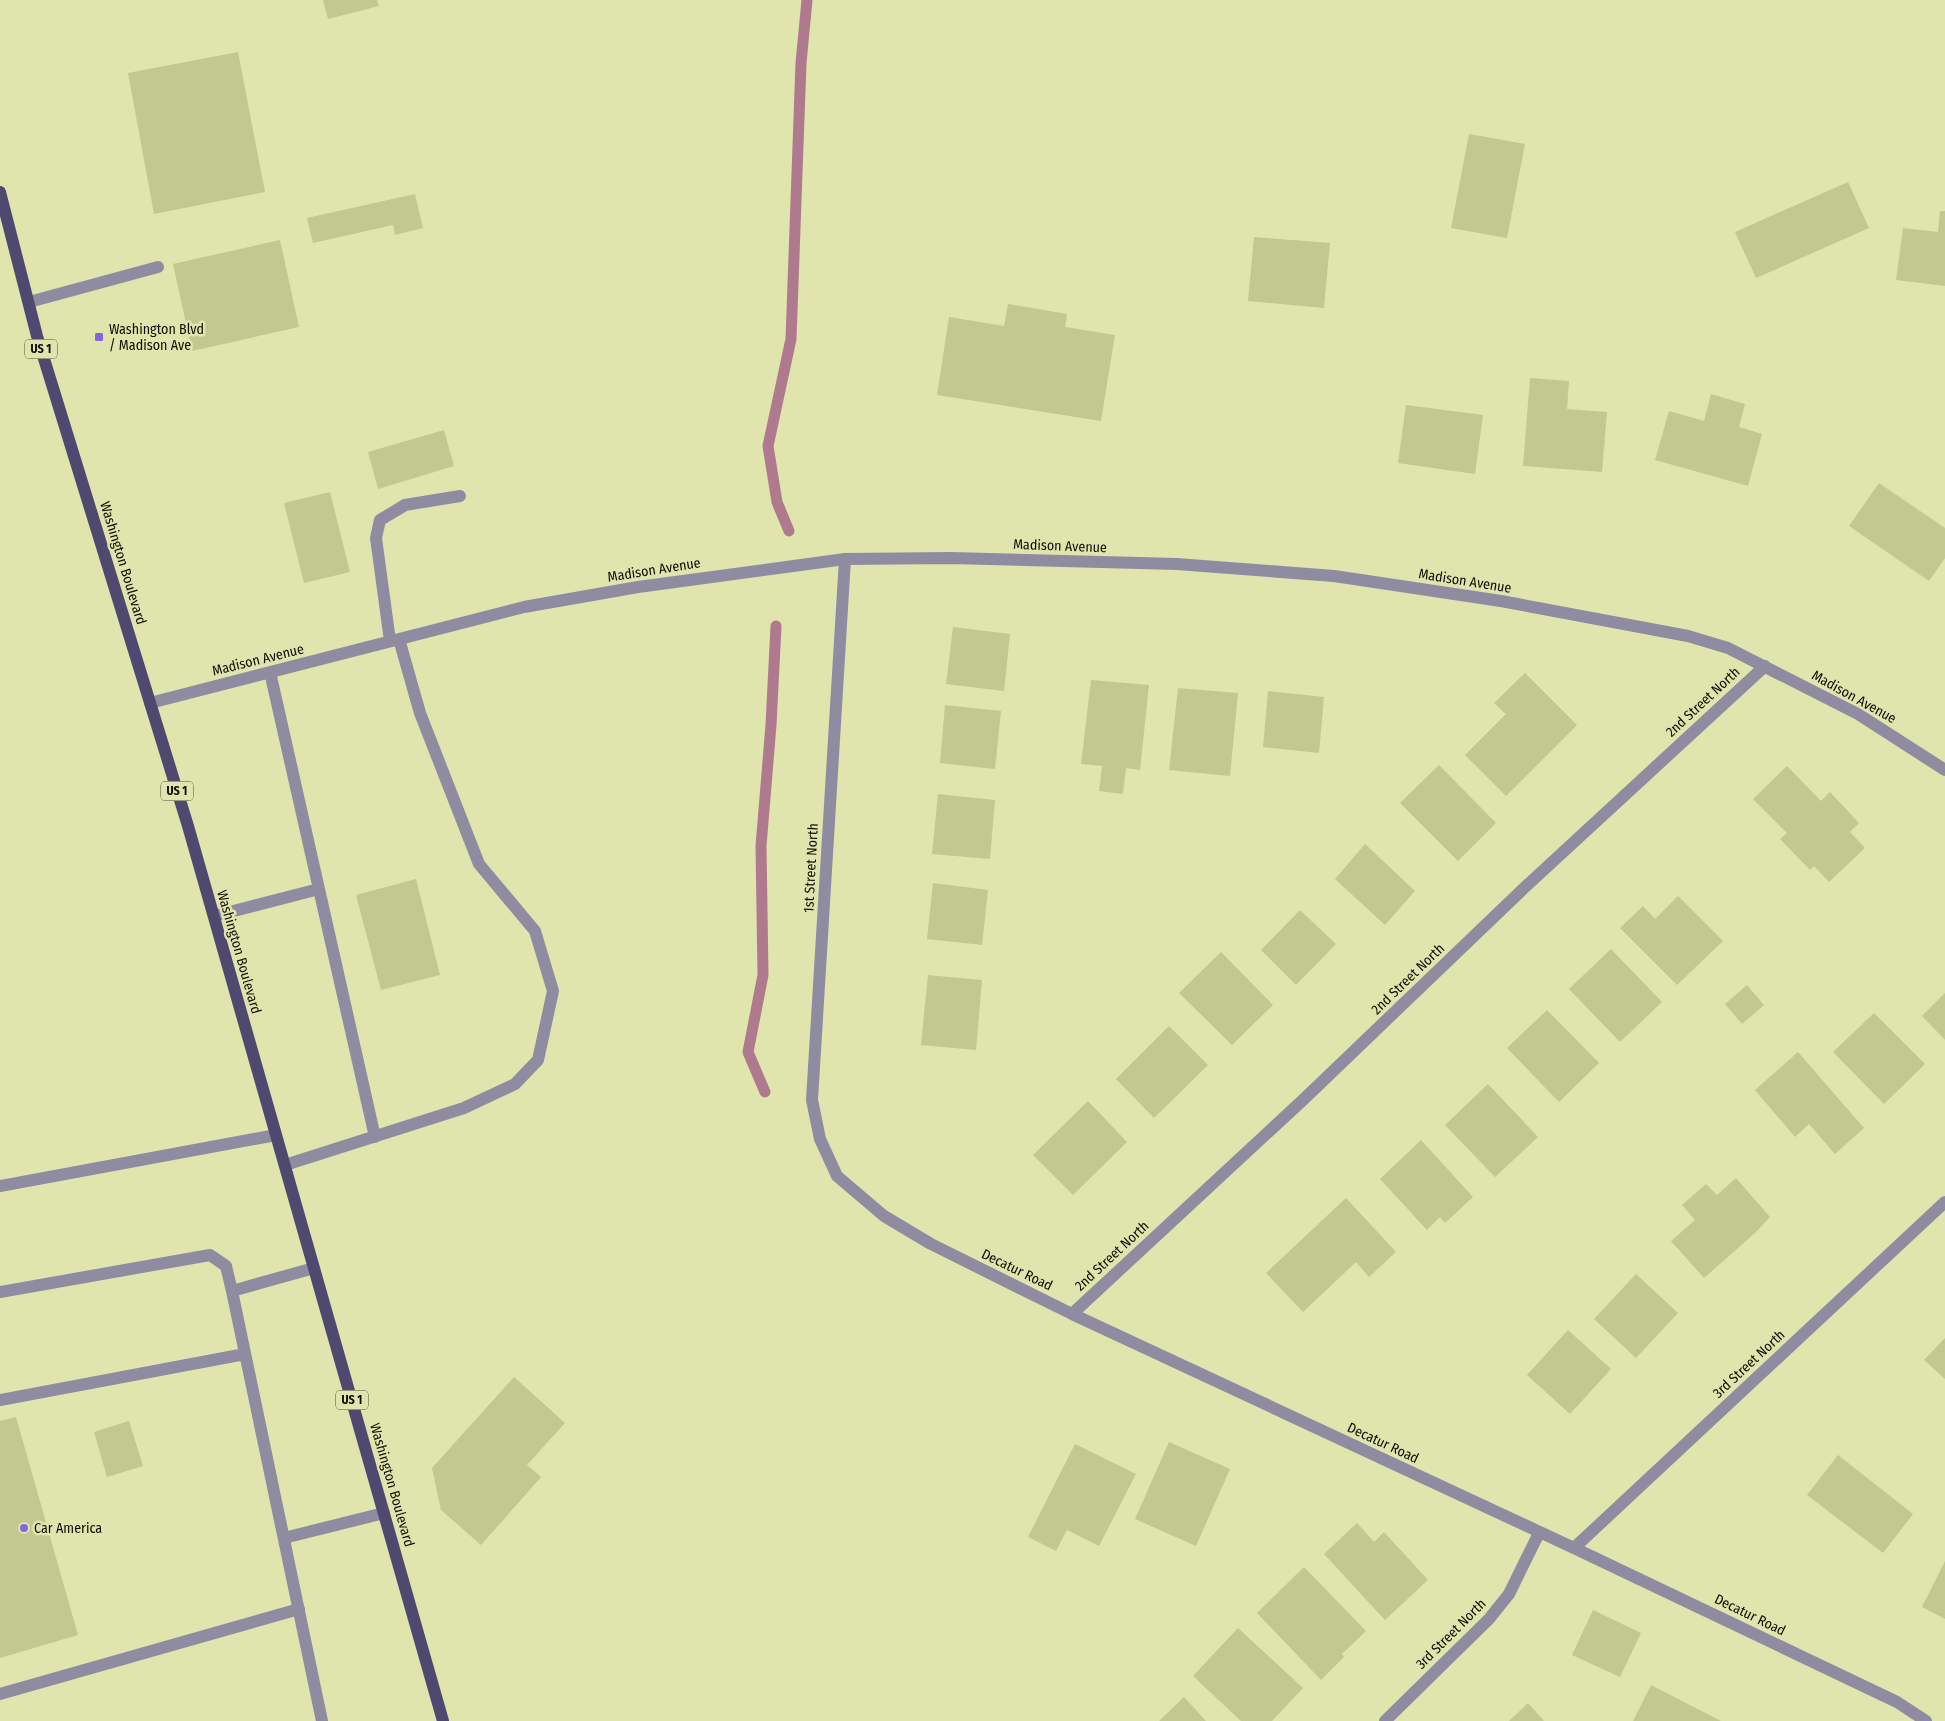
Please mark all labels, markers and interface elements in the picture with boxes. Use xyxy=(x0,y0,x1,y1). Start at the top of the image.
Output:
place label: Washington Blvd / Madison Ave xyxy=(109,321,204,354)
marker: Washington Blvd / Madison Ave xyxy=(93,331,105,343)
road number: US 1 xyxy=(25,339,57,358)
street label: Washington Boulevard xyxy=(96,499,150,627)
street label: Madison Avenue xyxy=(1013,536,1107,556)
street label: Madison Avenue xyxy=(606,554,702,586)
street label: Madison Avenue xyxy=(1417,565,1513,597)
street label: Madison Avenue xyxy=(210,640,306,680)
street label: 2nd Street North xyxy=(1663,663,1743,741)
street label: Madison Avenue xyxy=(1809,667,1899,727)
road number: US 1 xyxy=(161,781,193,800)
street label: 1st Street North xyxy=(800,823,822,913)
street label: Washington Boulevard xyxy=(213,888,265,1016)
street label: 2nd Street North xyxy=(1368,940,1448,1018)
street label: 2nd Street North xyxy=(1072,1217,1152,1295)
street label: Decatur Road xyxy=(979,1246,1055,1294)
street label: 3rd Street North xyxy=(1710,1326,1788,1402)
road number: US 1 xyxy=(336,1390,368,1410)
street label: Decatur Road xyxy=(1345,1419,1421,1467)
street label: Washington Boulevard xyxy=(366,1421,418,1549)
place label: Car America xyxy=(34,1520,102,1537)
marker: Car America xyxy=(18,1522,30,1534)
street label: Decatur Road xyxy=(1712,1591,1788,1639)
street label: 3rd Street North xyxy=(1412,1595,1490,1673)

